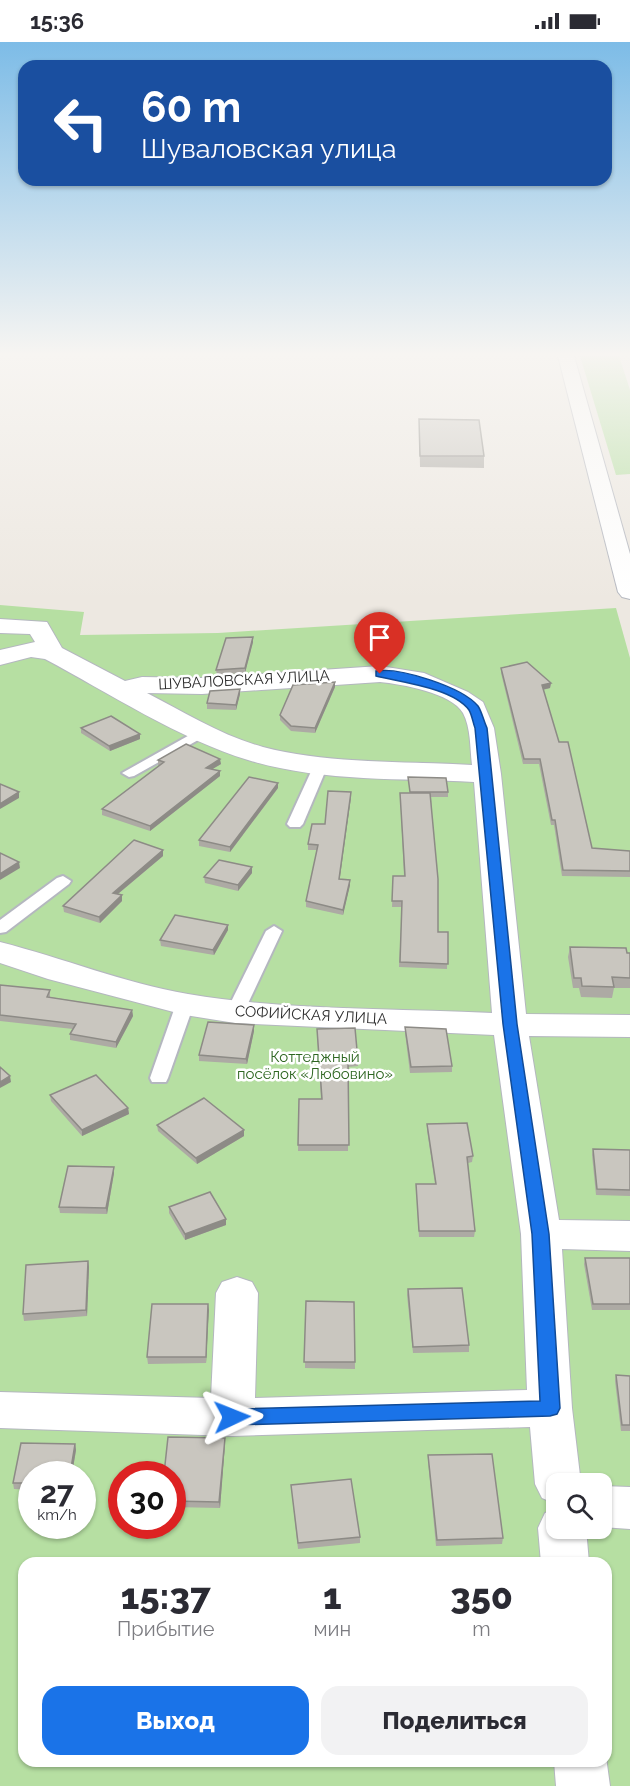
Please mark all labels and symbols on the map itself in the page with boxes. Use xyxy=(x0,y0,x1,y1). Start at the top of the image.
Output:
pin xyxy=(354,612,405,674)
street label: ШУВАЛОВСКАЯ УЛИЦА xyxy=(158,667,330,693)
street label: СОФИЙСКАЯ УЛИЦА xyxy=(234,1002,388,1028)
park label: Коттеджный посёлок «Любовино» xyxy=(237,1048,393,1083)
position arrow xyxy=(200,1385,264,1449)
speed limit sign: 30 xyxy=(108,1461,186,1539)

